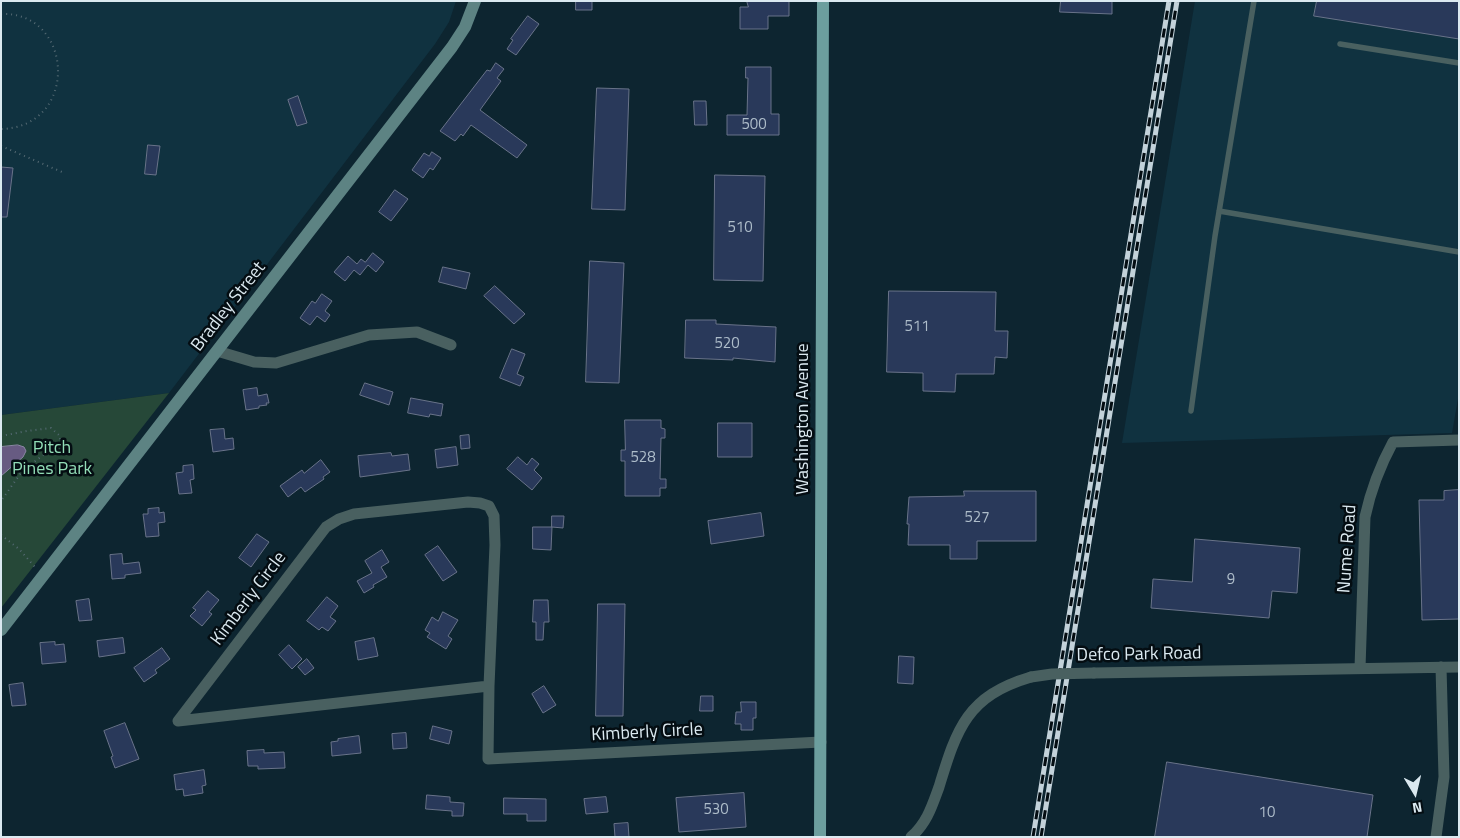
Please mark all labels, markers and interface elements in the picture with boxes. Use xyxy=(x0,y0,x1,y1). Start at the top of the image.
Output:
house number: 500 xyxy=(741,116,767,134)
house number: 510 xyxy=(727,219,753,237)
street label: Bradley Street xyxy=(187,258,271,356)
house number: 511 xyxy=(904,318,930,336)
house number: 520 xyxy=(714,335,740,353)
street label: Washington Avenue xyxy=(793,343,815,495)
park label: Pitch Pines Park xyxy=(12,438,92,480)
house number: 528 xyxy=(630,449,656,467)
street label: Nume Road xyxy=(1334,504,1362,594)
house number: 527 xyxy=(964,509,990,527)
street label: Kimberly Circle xyxy=(207,548,291,650)
house number: 9 xyxy=(1227,571,1235,589)
street label: Defco Park Road xyxy=(1076,643,1202,667)
street label: Kimberly Circle xyxy=(591,719,703,747)
north arrow xyxy=(1390,768,1440,818)
text: N xyxy=(1411,797,1424,819)
house number: 530 xyxy=(703,801,729,819)
house number: 10 xyxy=(1259,804,1275,822)

